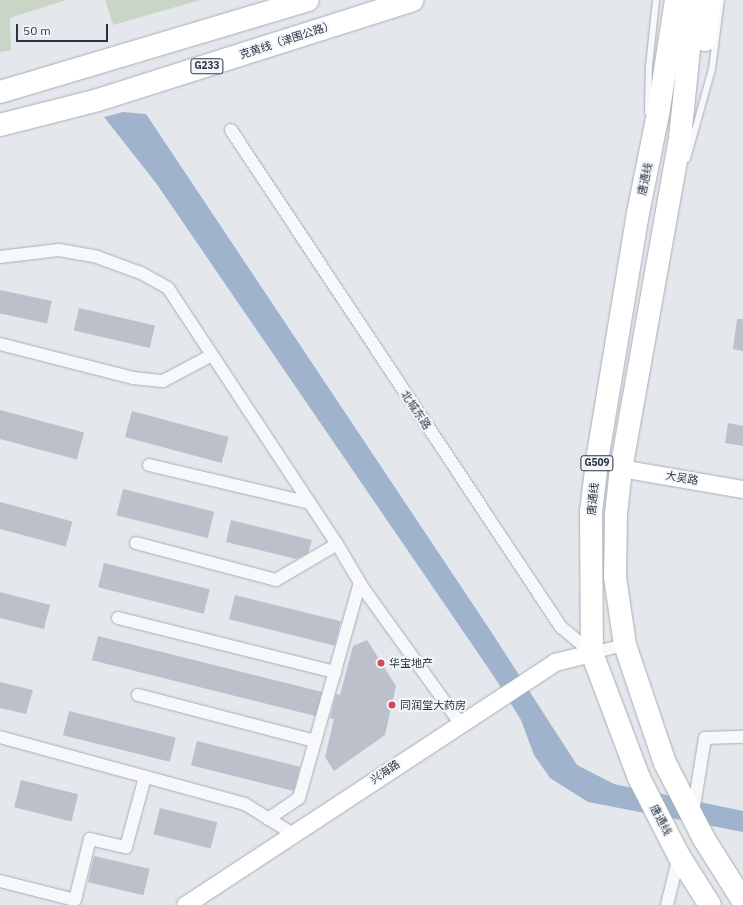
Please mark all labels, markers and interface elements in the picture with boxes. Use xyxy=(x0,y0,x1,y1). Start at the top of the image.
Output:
scale bar xyxy=(18,16,110,42)
street label: 克黄线（津围公路） xyxy=(238,18,336,62)
text: 50 m xyxy=(23,23,51,38)
road number: G233 xyxy=(190,58,224,74)
street label: 唐通线 xyxy=(635,161,655,197)
street label: 北城东路 xyxy=(398,388,434,432)
road number: G509 xyxy=(580,455,614,471)
street label: 大吴路 xyxy=(665,469,699,487)
street label: 唐通线 xyxy=(585,482,601,516)
place label: 华宝地产 xyxy=(389,656,433,670)
marker: 华宝地产 xyxy=(376,658,386,668)
place label: 同润堂大药房 xyxy=(400,698,466,712)
marker: 同润堂大药房 xyxy=(387,700,397,710)
street label: 兴海路 xyxy=(368,757,402,787)
street label: 唐通线 xyxy=(647,802,675,838)

